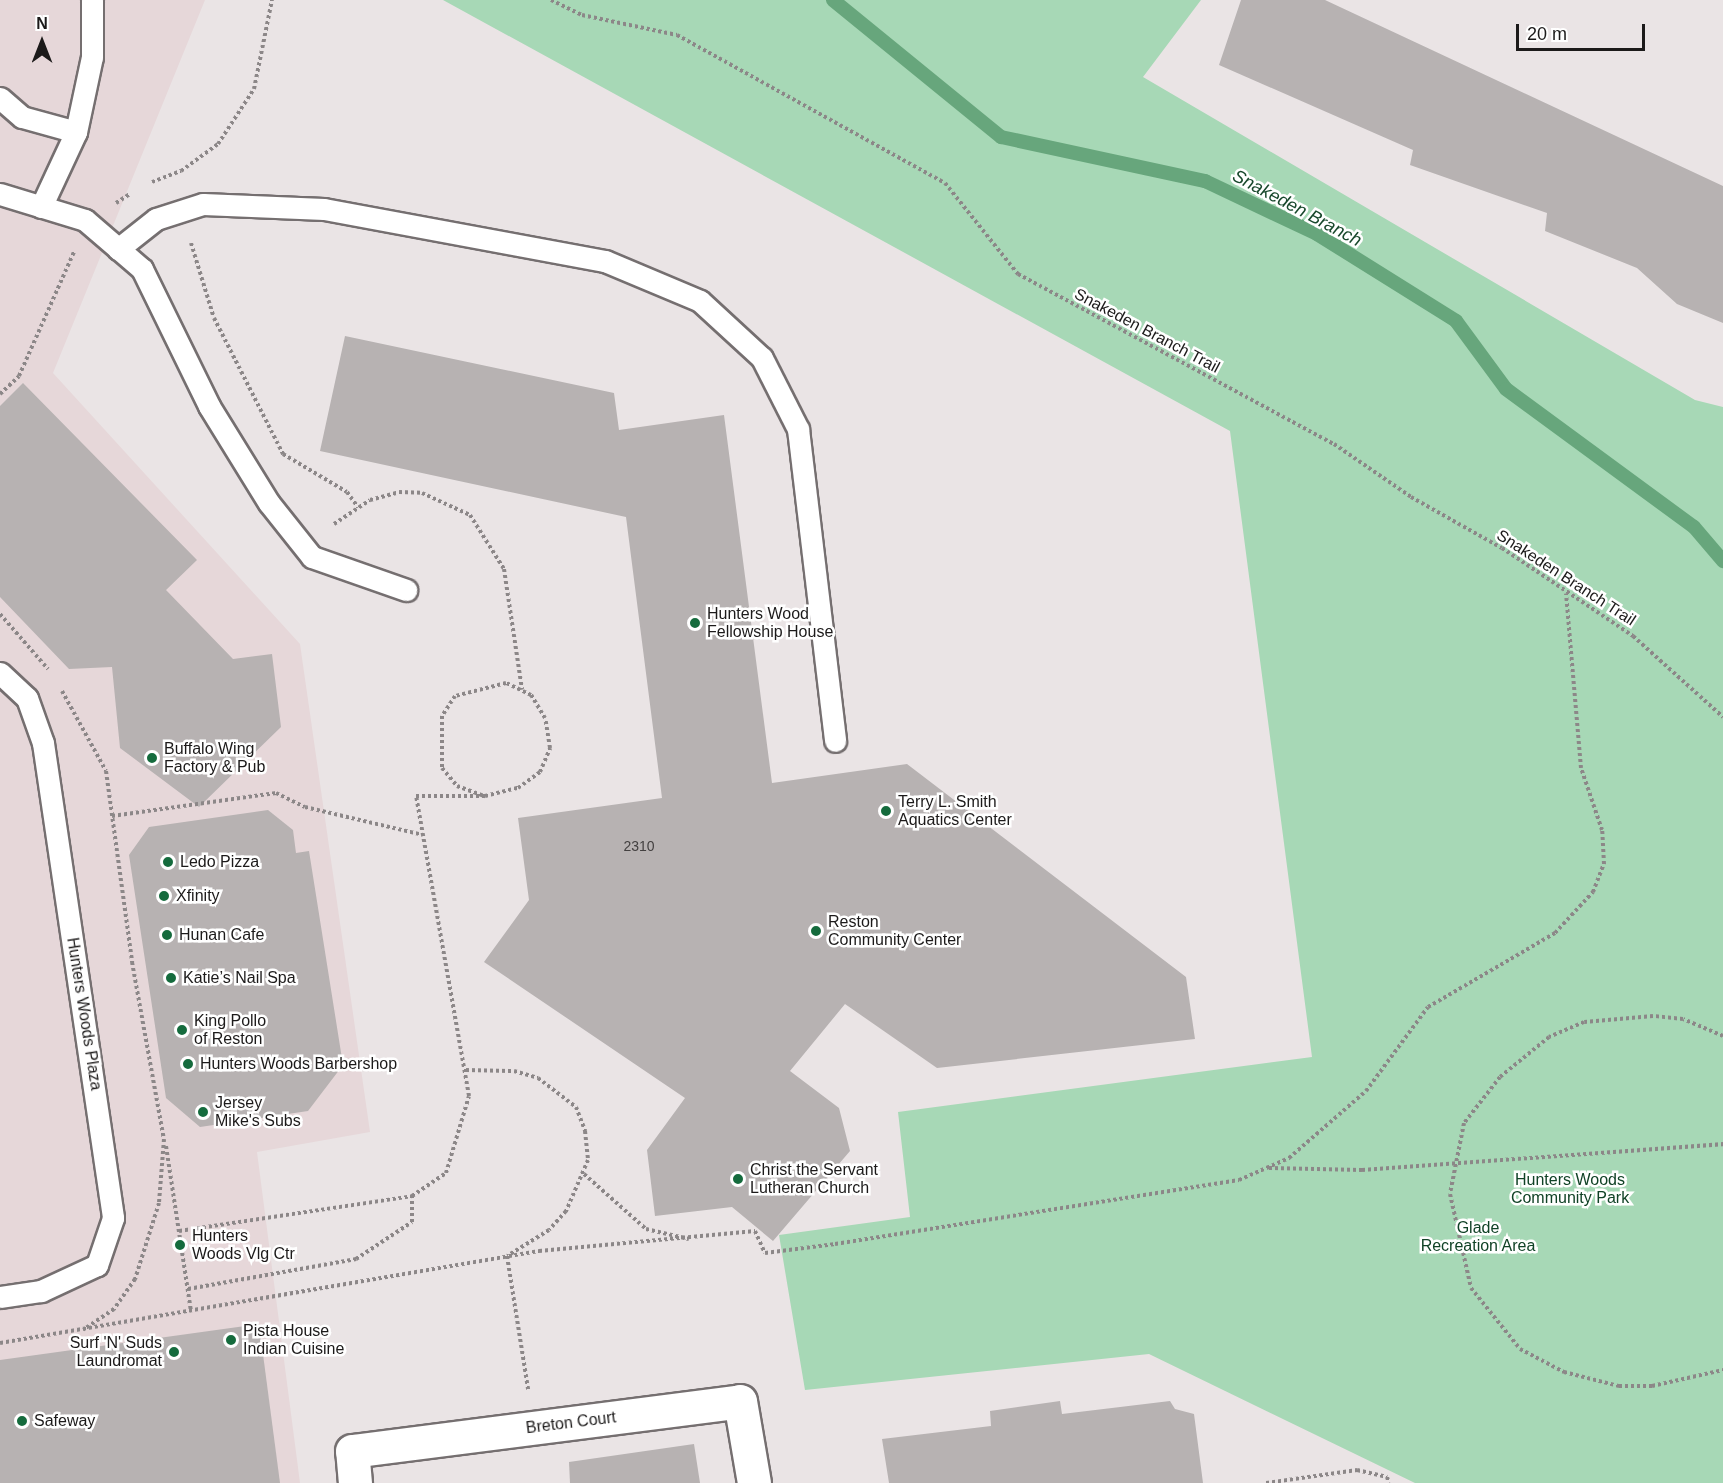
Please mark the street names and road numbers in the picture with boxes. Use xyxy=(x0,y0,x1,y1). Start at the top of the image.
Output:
street label: Snakeden Branch Trail xyxy=(1071,284,1223,378)
street label: Snakeden Branch Trail xyxy=(1493,526,1639,630)
street label: Hunters Woods Plaza xyxy=(62,936,106,1092)
street label: Breton Court xyxy=(525,1408,617,1438)

